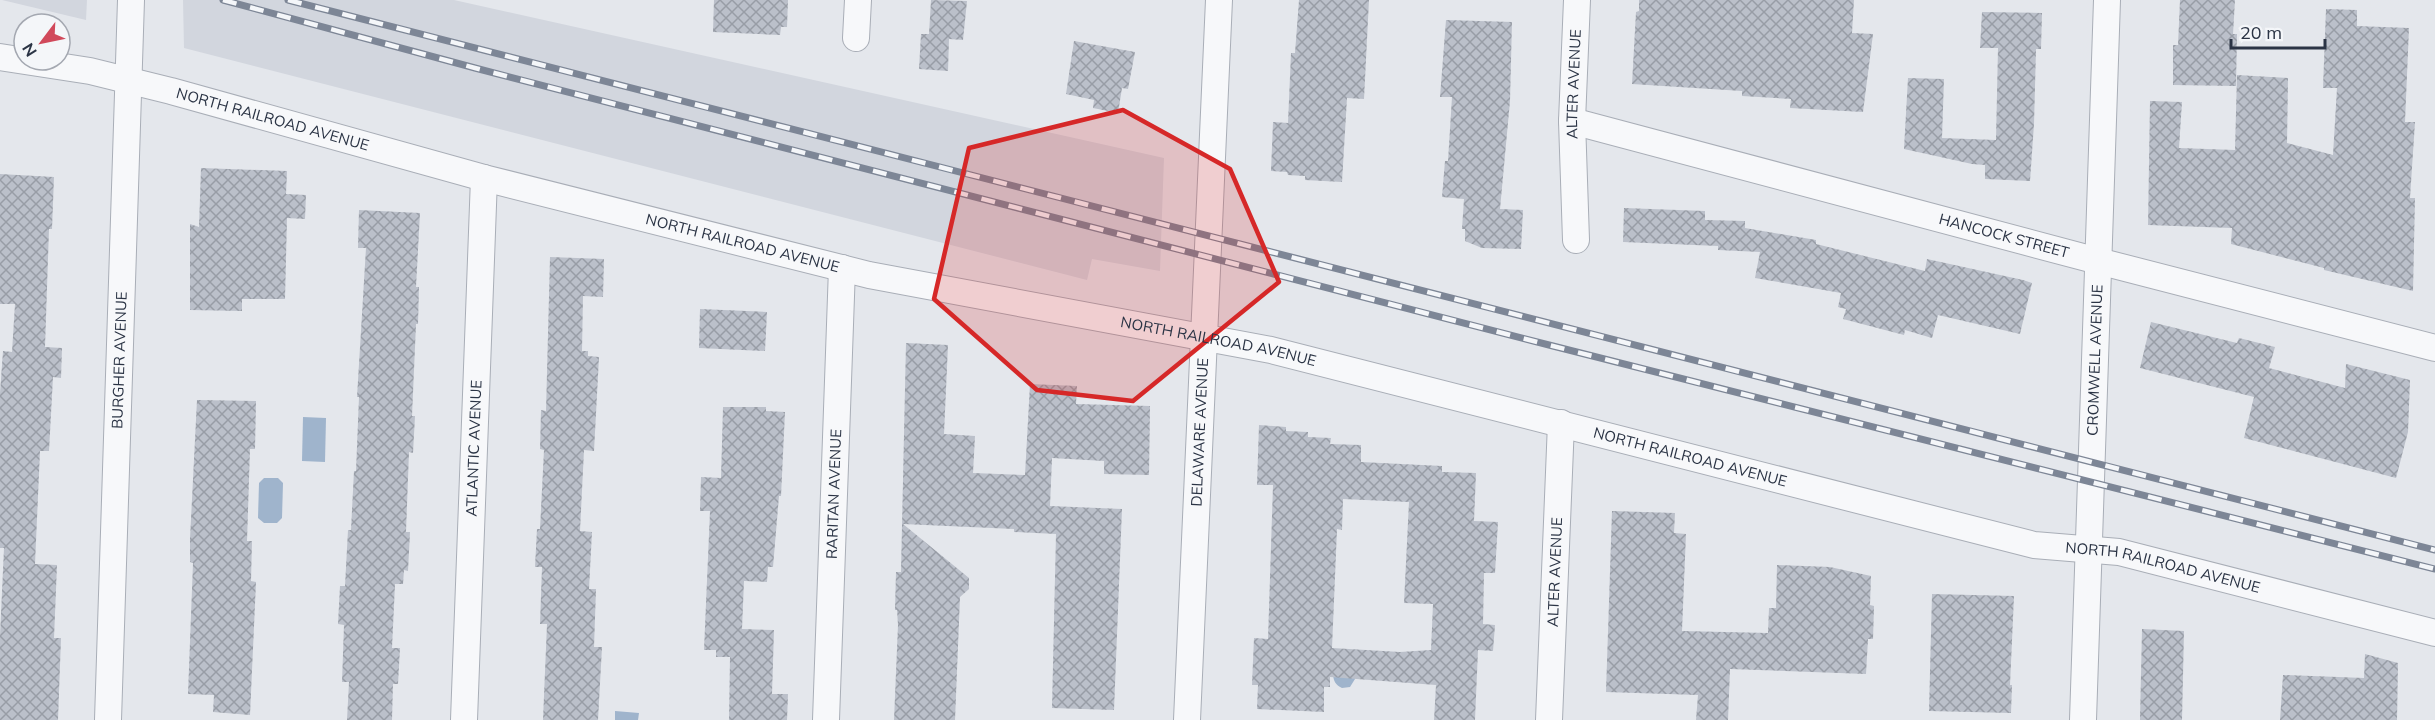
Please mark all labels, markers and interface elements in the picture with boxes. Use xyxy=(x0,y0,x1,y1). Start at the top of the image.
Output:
north arrow xyxy=(12,12,72,72)
scale bar xyxy=(2231,12,2326,50)
text: 20 m xyxy=(2240,21,2282,44)
street label: ALTER AVENUE xyxy=(1562,29,1585,139)
text: N xyxy=(18,40,41,60)
street label: NORTH RAILROAD AVENUE xyxy=(174,83,371,155)
street label: NORTH RAILROAD AVENUE xyxy=(644,209,842,276)
street label: HANCOCK STREET xyxy=(1937,209,2071,262)
street label: CROMWELL AVENUE xyxy=(2082,284,2107,436)
street label: BURGHER AVENUE xyxy=(107,291,131,429)
street label: NORTH RAILROAD AVENUE xyxy=(1119,312,1318,370)
street label: DELAWARE AVENUE xyxy=(1186,357,1212,507)
street label: ATLANTIC AVENUE xyxy=(462,379,486,517)
street label: NORTH RAILROAD AVENUE xyxy=(1591,423,1789,491)
street label: RARITAN AVENUE xyxy=(822,429,845,559)
street label: ALTER AVENUE xyxy=(1543,517,1566,627)
street label: NORTH RAILROAD AVENUE xyxy=(2065,538,2263,597)

